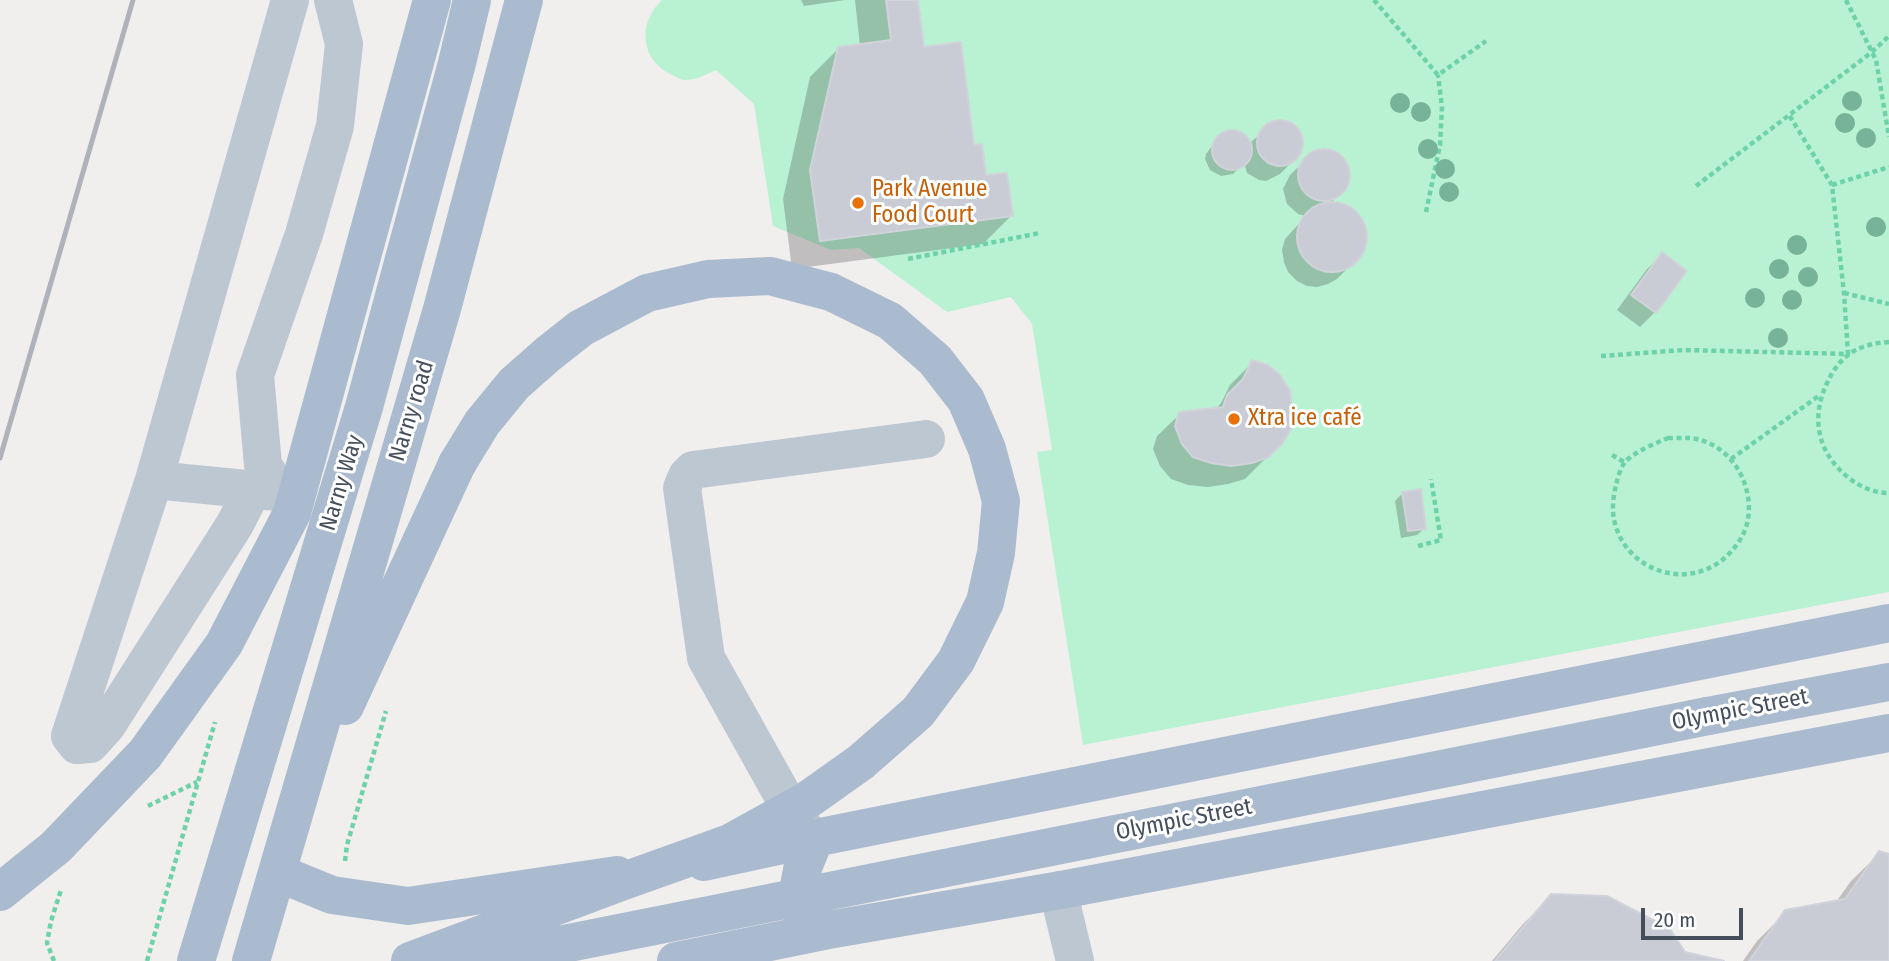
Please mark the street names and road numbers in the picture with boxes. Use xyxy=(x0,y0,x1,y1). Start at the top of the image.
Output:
street label: Narny road xyxy=(384,357,440,465)
street label: Narny Way xyxy=(314,432,370,534)
street label: Olympic Street xyxy=(1670,683,1810,737)
street label: Olympic Street xyxy=(1114,793,1254,847)

